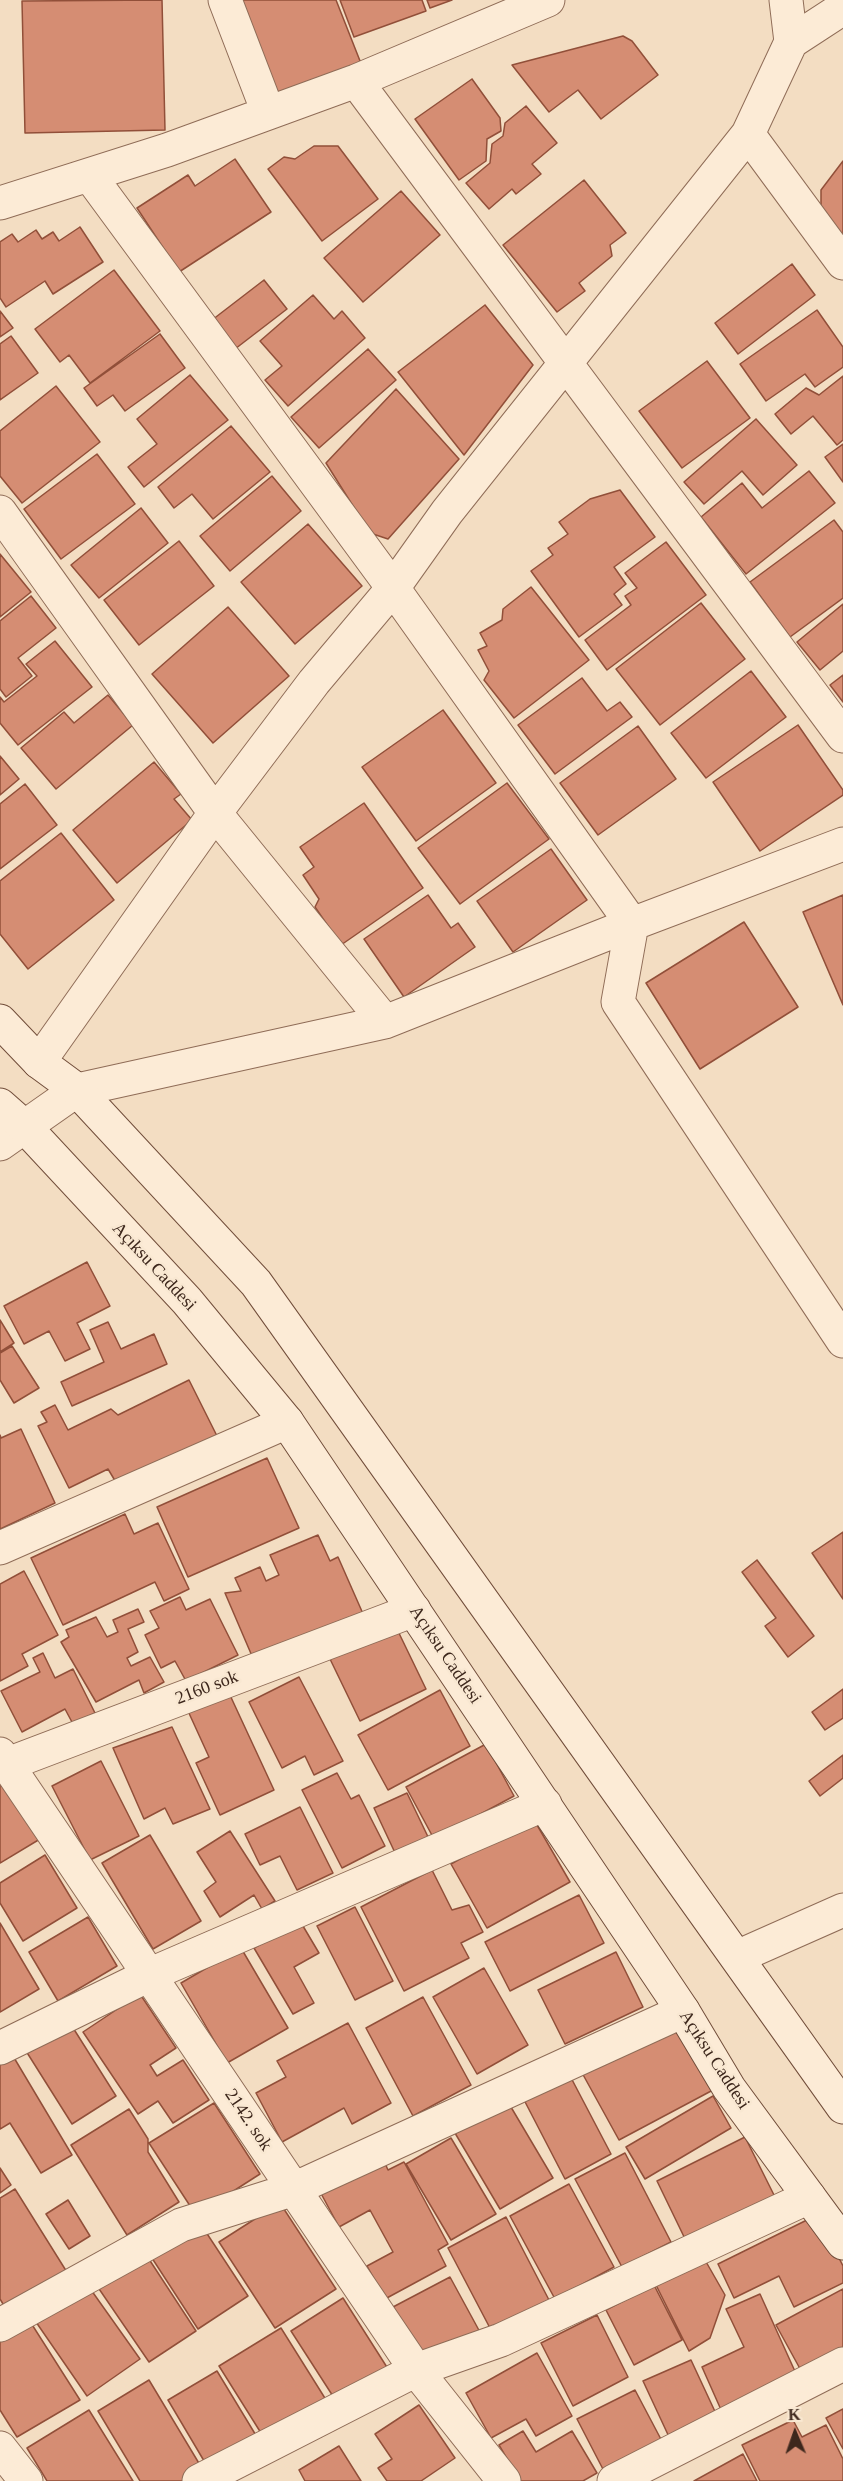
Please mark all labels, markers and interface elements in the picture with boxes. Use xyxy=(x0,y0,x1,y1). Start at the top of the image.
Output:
street label: Açıksu Caddesi xyxy=(107,1218,201,1316)
street label: Açıksu Caddesi xyxy=(404,1602,486,1708)
street label: 2160 sok xyxy=(173,1666,241,1710)
street label: Açıksu Caddesi xyxy=(674,2007,754,2113)
street label: 2142. sok xyxy=(219,2085,277,2155)
north arrow xyxy=(765,2403,825,2463)
text: K xyxy=(788,2406,801,2423)

